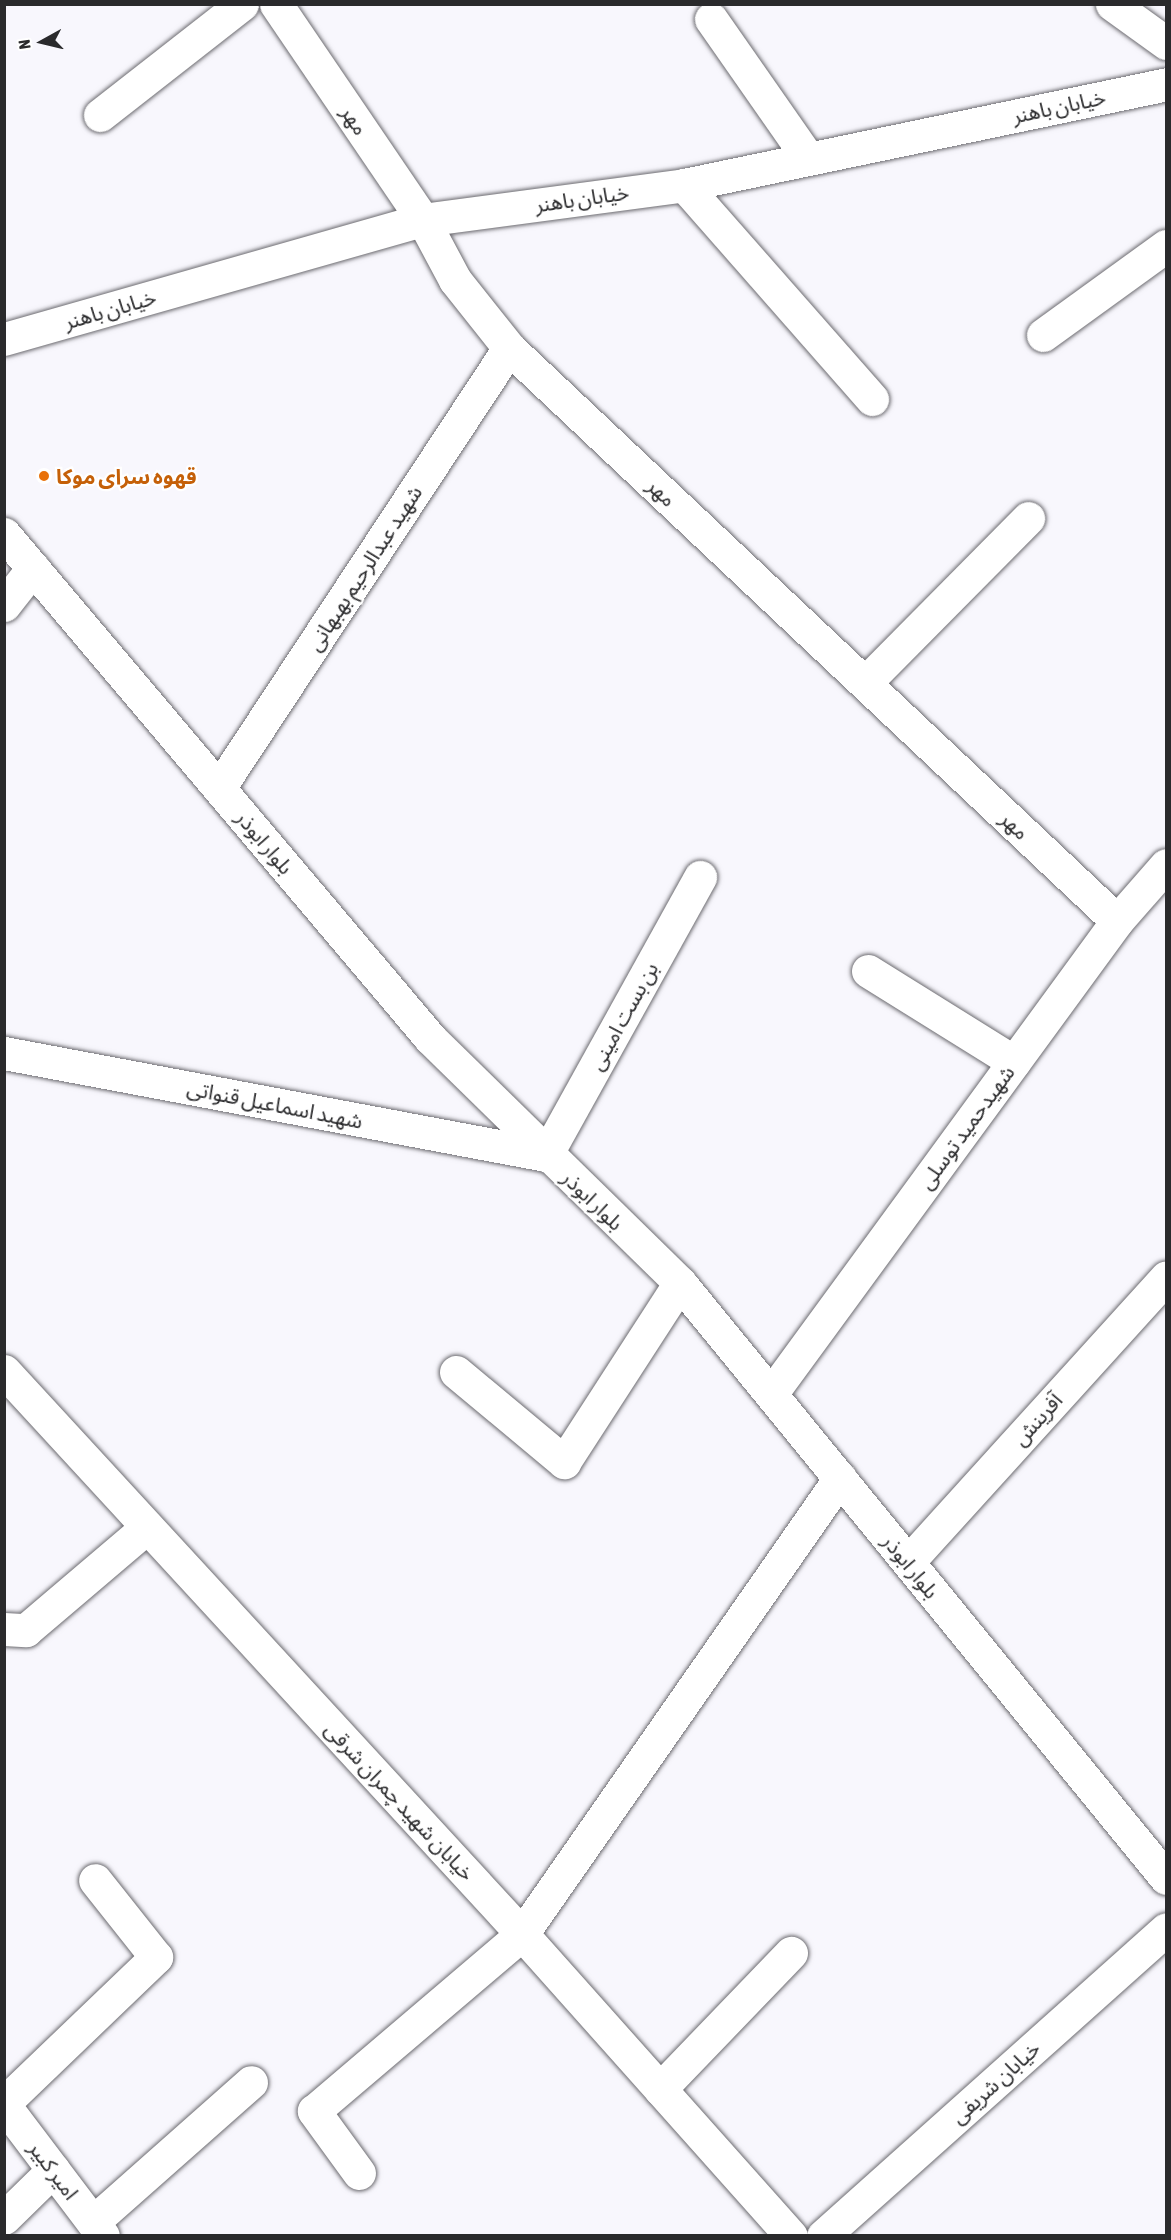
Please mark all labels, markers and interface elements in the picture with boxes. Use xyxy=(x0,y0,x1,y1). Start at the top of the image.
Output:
north arrow xyxy=(12,12,72,72)
text: N xyxy=(15,39,34,50)
street label: خیابان باهنر xyxy=(1010,84,1108,128)
street label: مهر xyxy=(336,101,374,139)
street label: خیابان باهنر xyxy=(533,179,631,217)
street label: خیابان باهنر xyxy=(61,284,159,334)
place label: قهوه سرای موکا xyxy=(56,463,197,489)
marker: قهوه سرای موکا xyxy=(37,469,51,483)
street label: مهر xyxy=(642,473,682,511)
street label: شهید عبدالرحیم بهبهانی xyxy=(301,481,427,655)
street label: بلوار ابوذر xyxy=(231,805,299,879)
street label: مهر xyxy=(995,806,1035,844)
street label: بن بست امینی xyxy=(583,958,663,1074)
street label: شهیدحمید توسلی xyxy=(913,1060,1019,1194)
street label: شهید اسماعیل قنواتی xyxy=(185,1075,365,1133)
street label: بلوار ابوذر xyxy=(557,1165,629,1235)
street label: آفرینش xyxy=(1007,1387,1067,1451)
street label: بلوار ابوذر xyxy=(877,1529,945,1603)
street label: خیابان شهید چمران شرقی xyxy=(320,1716,480,1886)
street label: خیابان شریفی xyxy=(945,2035,1045,2129)
street label: امیر کبیر xyxy=(24,2136,84,2204)

